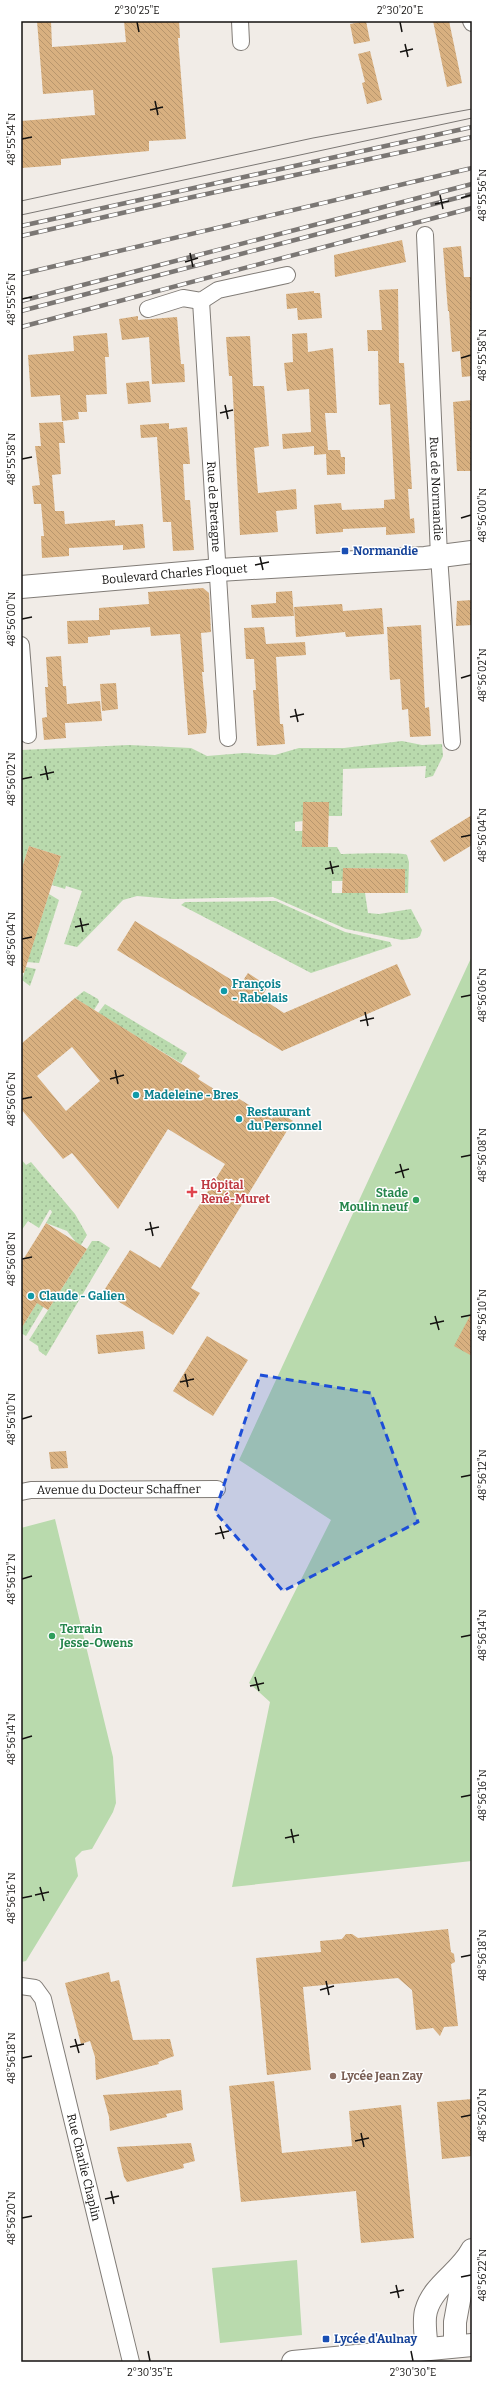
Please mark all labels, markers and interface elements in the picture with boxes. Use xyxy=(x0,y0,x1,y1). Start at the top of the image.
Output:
text: 2°30'25"E xyxy=(114,5,160,17)
text: 2°30'20"E xyxy=(377,5,423,17)
text: 48°55'54"N xyxy=(6,113,18,165)
text: 48°55'56"N xyxy=(477,169,489,221)
text: 48°55'56"N xyxy=(6,273,18,325)
text: 48°55'58"N xyxy=(477,329,489,381)
text: 48°55'58"N xyxy=(6,433,18,485)
street label: Rue de Normandie xyxy=(427,436,445,541)
street label: Rue de Bretagne xyxy=(204,461,223,552)
text: 48°56'00"N xyxy=(477,488,489,542)
place label: Normandie xyxy=(353,544,419,558)
marker: Normandie xyxy=(340,546,350,556)
street label: Boulevard Charles Floquet xyxy=(101,561,248,587)
text: 48°56'00"N xyxy=(6,592,18,646)
text: 48°56'02"N xyxy=(477,648,489,702)
text: 48°56'02"N xyxy=(6,752,18,806)
text: 48°56'04"N xyxy=(477,808,489,862)
text: 48°56'04"N xyxy=(6,912,18,966)
text: 48°56'06"N xyxy=(477,968,489,1022)
place label: François - Rabelais xyxy=(232,977,288,1005)
marker: François - Rabelais xyxy=(219,986,229,996)
text: 48°56'06"N xyxy=(6,1072,18,1126)
place label: Madeleine - Bres xyxy=(144,1088,239,1102)
marker: Madeleine - Bres xyxy=(131,1090,141,1100)
place label: Restaurant du Personnel xyxy=(247,1105,322,1133)
marker: Restaurant du Personnel xyxy=(234,1114,244,1124)
text: 48°56'08"N xyxy=(477,1128,489,1182)
place label: Hôpital René-Muret xyxy=(201,1178,270,1206)
marker: Hôpital René-Muret xyxy=(186,1186,198,1198)
place label: Stade Moulin neuf xyxy=(339,1186,410,1214)
marker: Stade Moulin neuf xyxy=(411,1195,421,1205)
text: 48°56'08"N xyxy=(6,1232,18,1286)
place label: Claude - Galien xyxy=(39,1289,125,1303)
text: 48°56'10"N xyxy=(477,1289,489,1341)
marker: Claude - Galien xyxy=(26,1291,36,1301)
text: 48°56'10"N xyxy=(6,1393,18,1445)
text: 48°56'12"N xyxy=(477,1449,489,1501)
street label: Avenue du Docteur Schaffner xyxy=(37,1482,201,1497)
text: 48°56'12"N xyxy=(6,1553,18,1605)
text: 48°56'14"N xyxy=(477,1609,489,1661)
place label: Terrain Jesse-Owens xyxy=(59,1622,133,1650)
marker: Terrain Jesse-Owens xyxy=(47,1631,57,1641)
text: 48°56'14"N xyxy=(6,1713,18,1765)
text: 48°56'16"N xyxy=(477,1769,489,1821)
text: 48°56'16"N xyxy=(6,1872,18,1924)
text: 48°56'18"N xyxy=(477,1929,489,1981)
text: 48°56'18"N xyxy=(6,2032,18,2084)
place label: Lycée Jean Zay xyxy=(341,2069,423,2083)
marker: Lycée Jean Zay xyxy=(328,2071,338,2081)
text: 48°56'20"N xyxy=(477,2088,489,2142)
street label: Rue Charlie Chaplin xyxy=(64,2112,104,2223)
text: 48°56'20"N xyxy=(6,2191,18,2245)
text: 48°56'22"N xyxy=(477,2249,489,2301)
place label: Lycée d'Aulnay xyxy=(334,2332,417,2346)
marker: Lycée d'Aulnay xyxy=(321,2334,331,2344)
text: 2°30'35"E xyxy=(127,2367,173,2379)
text: 2°30'30"E xyxy=(390,2367,436,2379)

